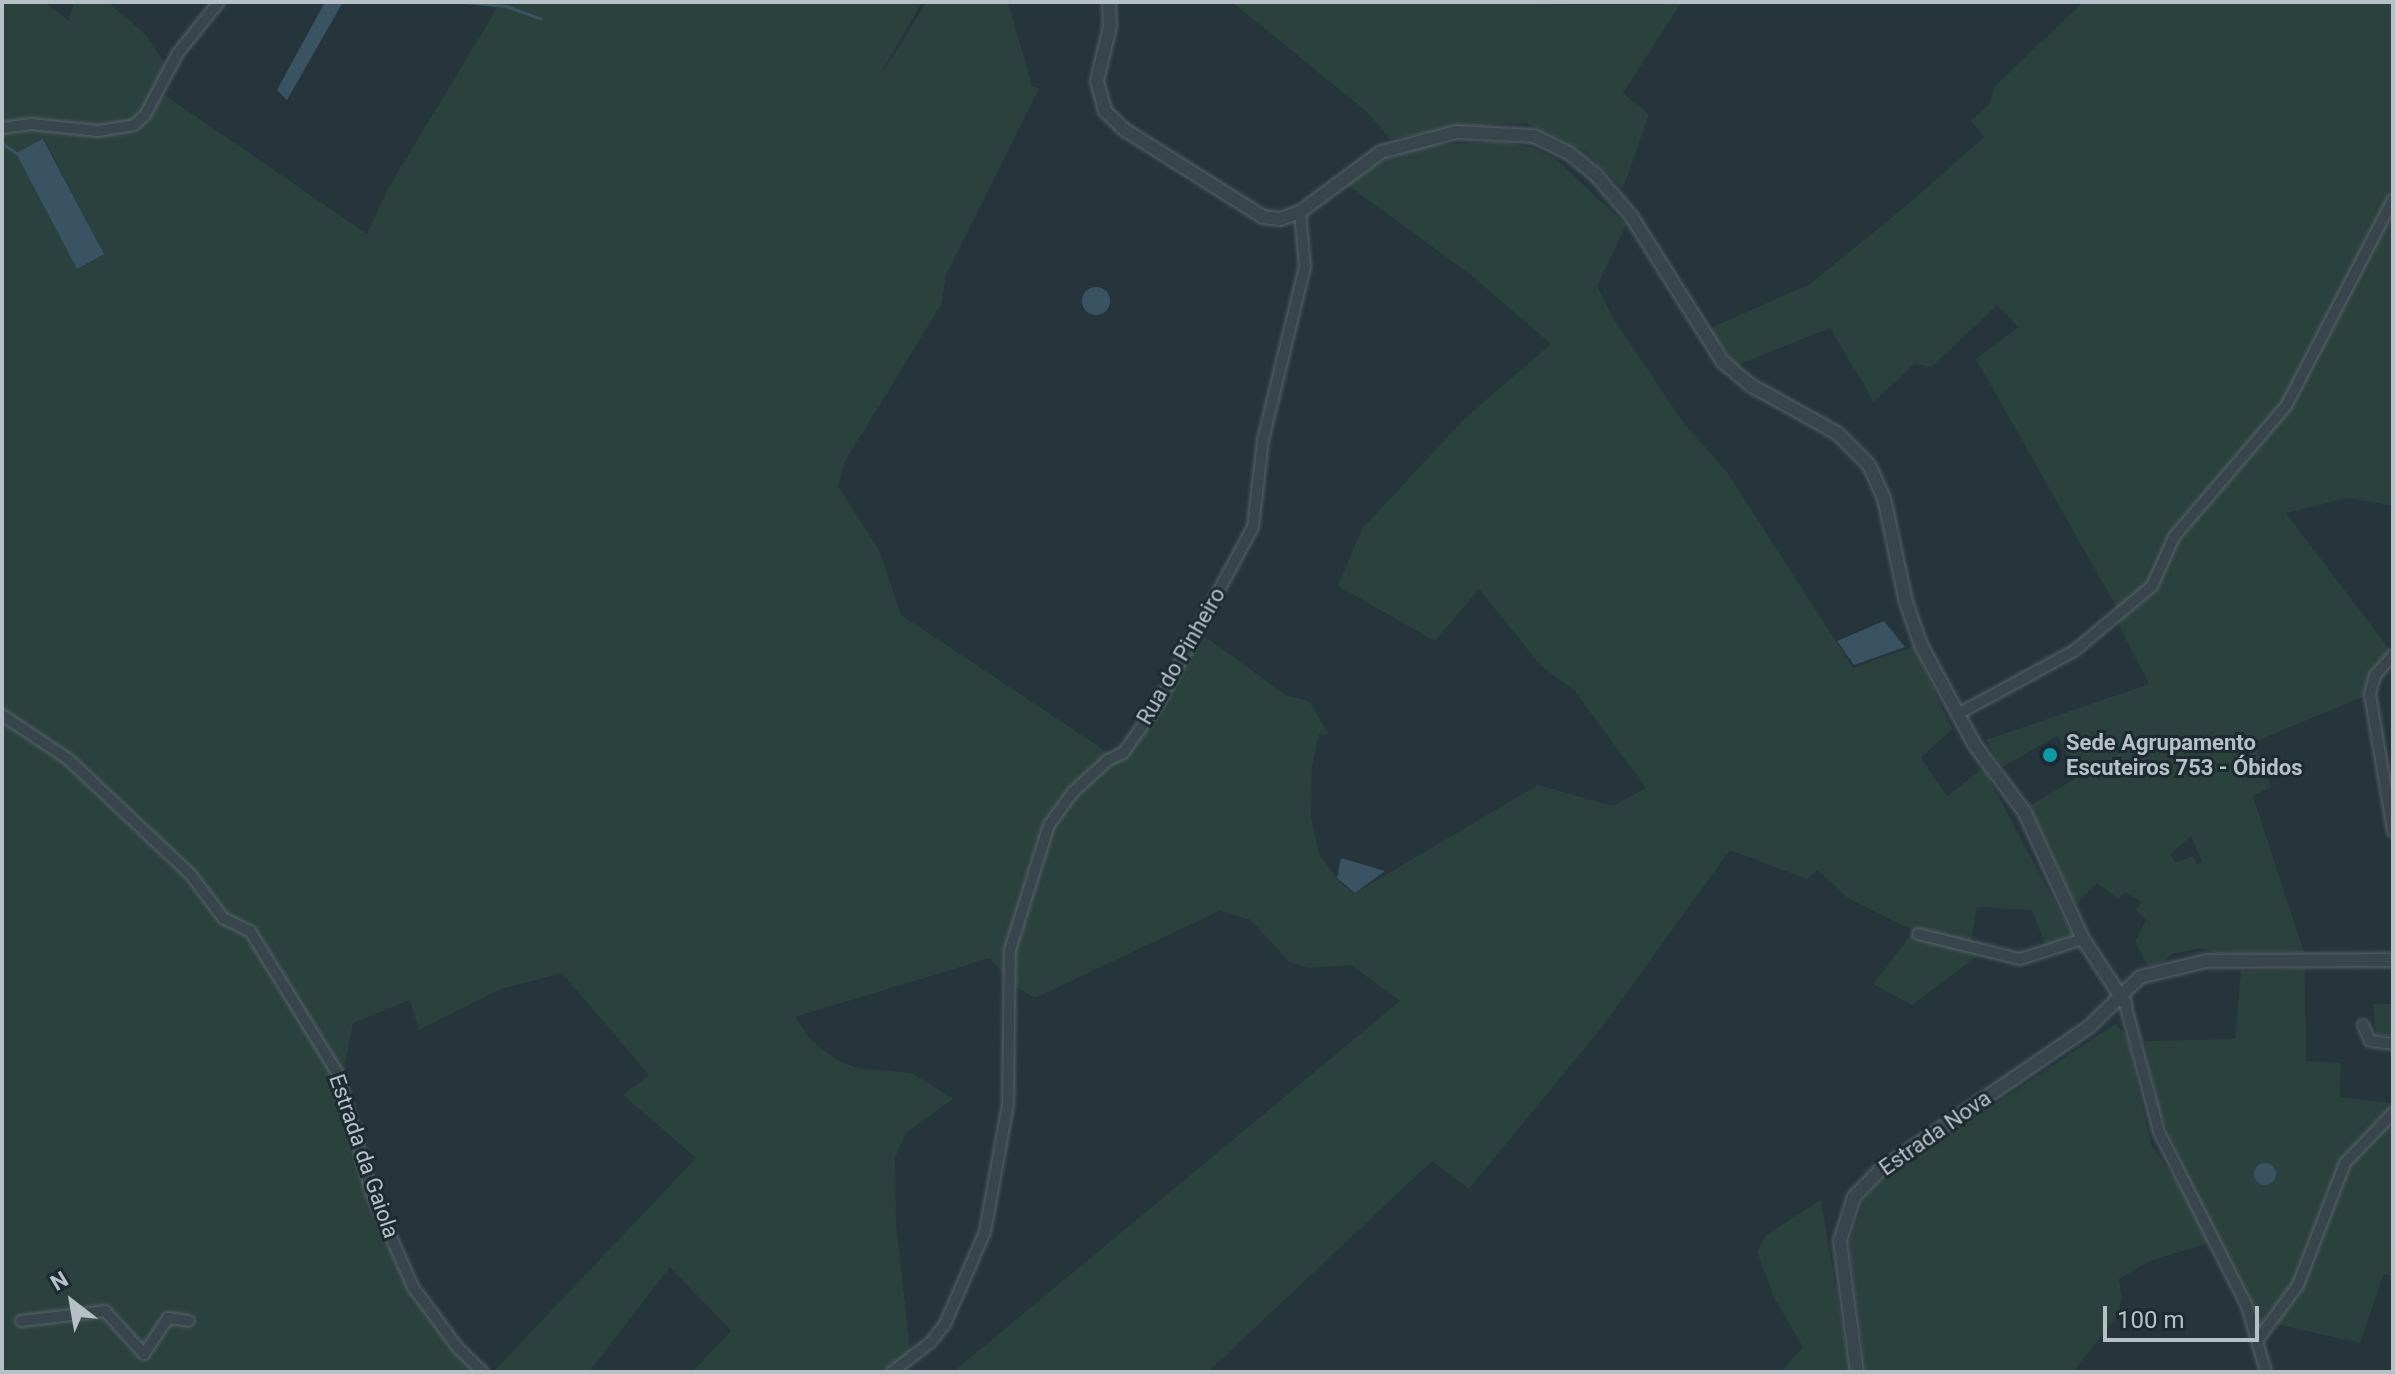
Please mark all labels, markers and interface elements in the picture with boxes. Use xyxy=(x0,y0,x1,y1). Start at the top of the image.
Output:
street label: Rua do Pinheiro xyxy=(1131,583,1231,729)
place label: Sede Agrupamento Escuteiros 753 - Óbidos xyxy=(2066,729,2302,780)
marker: Sede Agrupamento Escuteiros 753 - Óbidos xyxy=(2041,746,2059,764)
street label: Estrada da Gaiola xyxy=(324,1070,404,1242)
street label: Estrada Nova xyxy=(1874,1085,1996,1181)
north arrow xyxy=(32,1262,112,1342)
text: N xyxy=(46,1266,72,1296)
scale bar xyxy=(2107,1290,2263,1340)
text: 100 m xyxy=(2117,1306,2184,1334)

